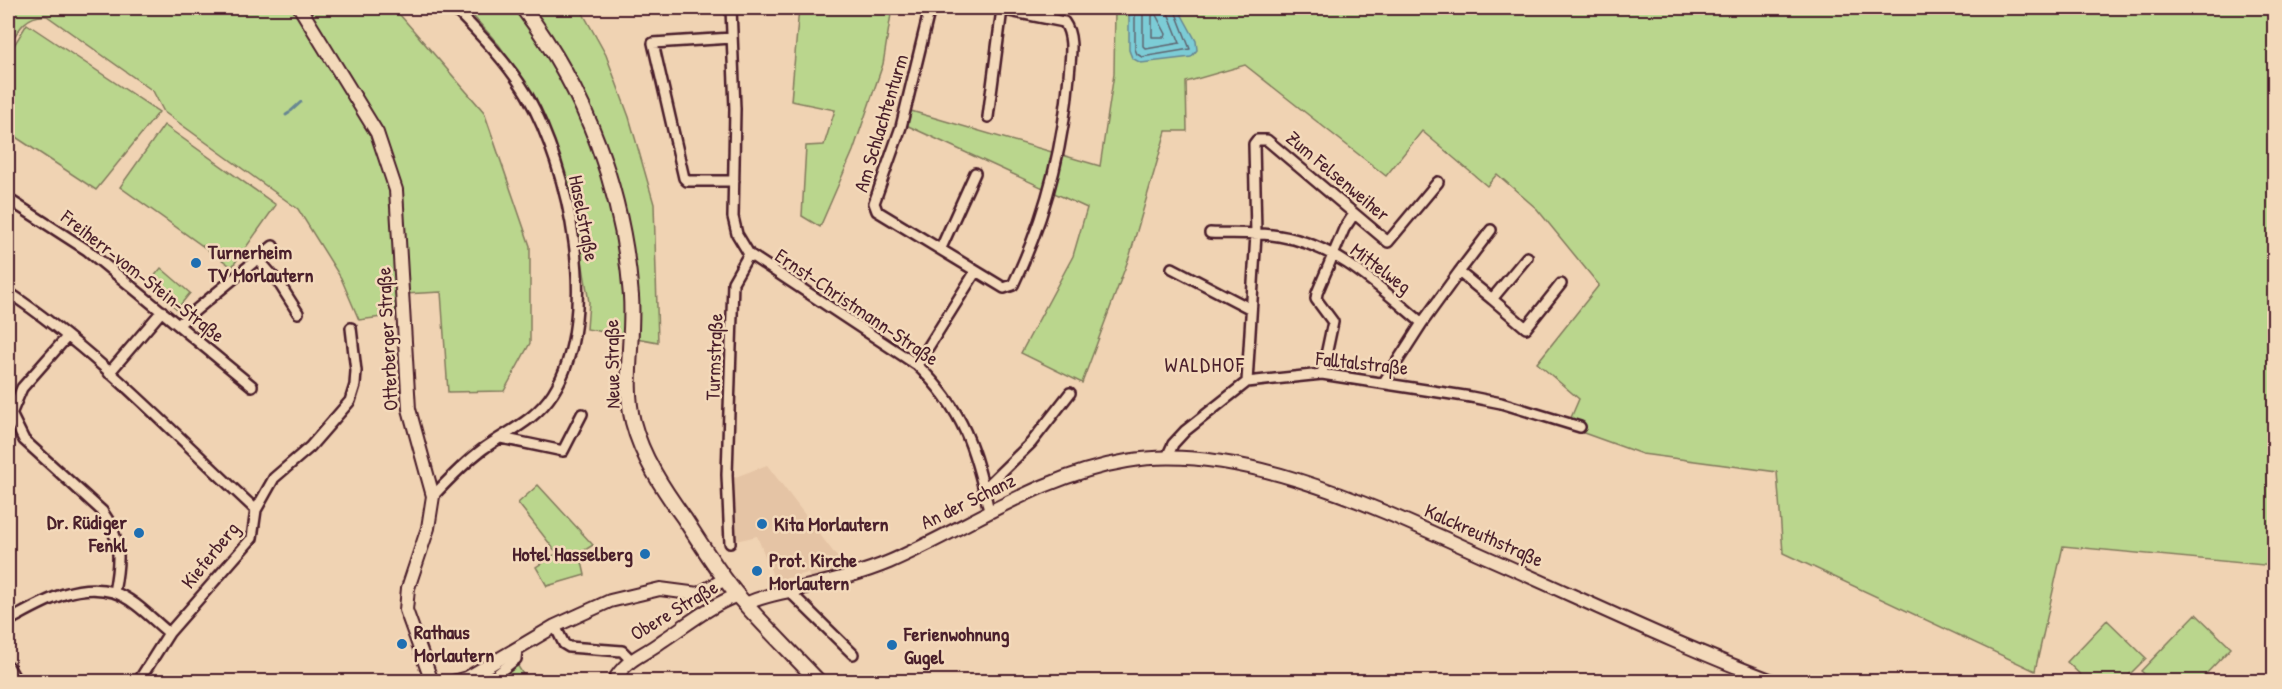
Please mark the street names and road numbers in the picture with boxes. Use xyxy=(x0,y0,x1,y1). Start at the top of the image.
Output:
street label: Am Schlachtenturm xyxy=(847,51,914,195)
street label: Zum Felsenweiher xyxy=(1281,124,1396,227)
street label: Haselstraße xyxy=(563,173,606,263)
street label: Freiherr-vom-Stein-Straße xyxy=(55,202,231,348)
street label: Mittelweg xyxy=(1345,236,1417,299)
street label: Ernst-Christmann-Straße xyxy=(770,242,944,372)
street label: Otterberger Straße xyxy=(369,267,404,412)
street label: Turmstraße xyxy=(698,313,729,401)
street label: Neue Straße xyxy=(597,319,626,409)
street label: Falltalstraße xyxy=(1314,344,1410,381)
street label: An der Schanz xyxy=(916,466,1020,535)
street label: Kalckreuthstraße xyxy=(1421,496,1548,573)
street label: Kieferberg xyxy=(174,516,245,594)
street label: Obere Straße xyxy=(625,573,723,646)

